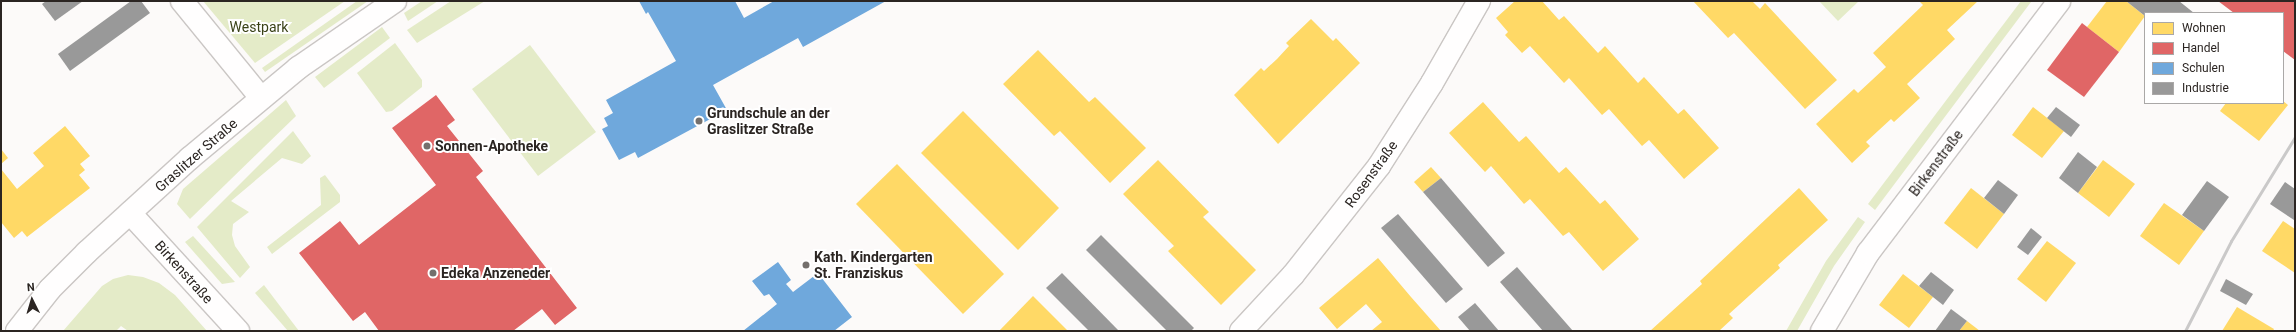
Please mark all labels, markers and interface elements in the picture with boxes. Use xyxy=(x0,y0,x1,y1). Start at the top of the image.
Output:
legend xyxy=(2144,12,2284,104)
park label: Westpark xyxy=(230,19,288,35)
text: Wohnen xyxy=(2182,21,2226,35)
text: Handel xyxy=(2182,41,2220,55)
text: Schulen xyxy=(2182,61,2225,75)
text: Industrie xyxy=(2182,81,2229,95)
place label: Grundschule an der Graslitzer Straße xyxy=(707,105,830,138)
street label: Graslitzer Straße xyxy=(151,115,241,195)
marker: Grundschule an der Graslitzer Straße xyxy=(694,116,704,126)
street label: Birkenstraße xyxy=(1906,127,1966,199)
street label: Rosenstraße xyxy=(1341,137,1401,211)
place label: Sonnen-Apotheke xyxy=(435,138,548,154)
marker: Sonnen-Apotheke xyxy=(422,141,432,151)
street label: Birkenstraße xyxy=(151,237,217,307)
place label: Kath. Kindergarten St. Franziskus xyxy=(814,249,933,282)
marker: Kath. Kindergarten St. Franziskus xyxy=(801,260,811,270)
place label: Edeka Anzeneder xyxy=(441,265,550,281)
marker: Edeka Anzeneder xyxy=(428,268,438,278)
north arrow xyxy=(12,280,52,320)
text: N xyxy=(26,281,35,294)

